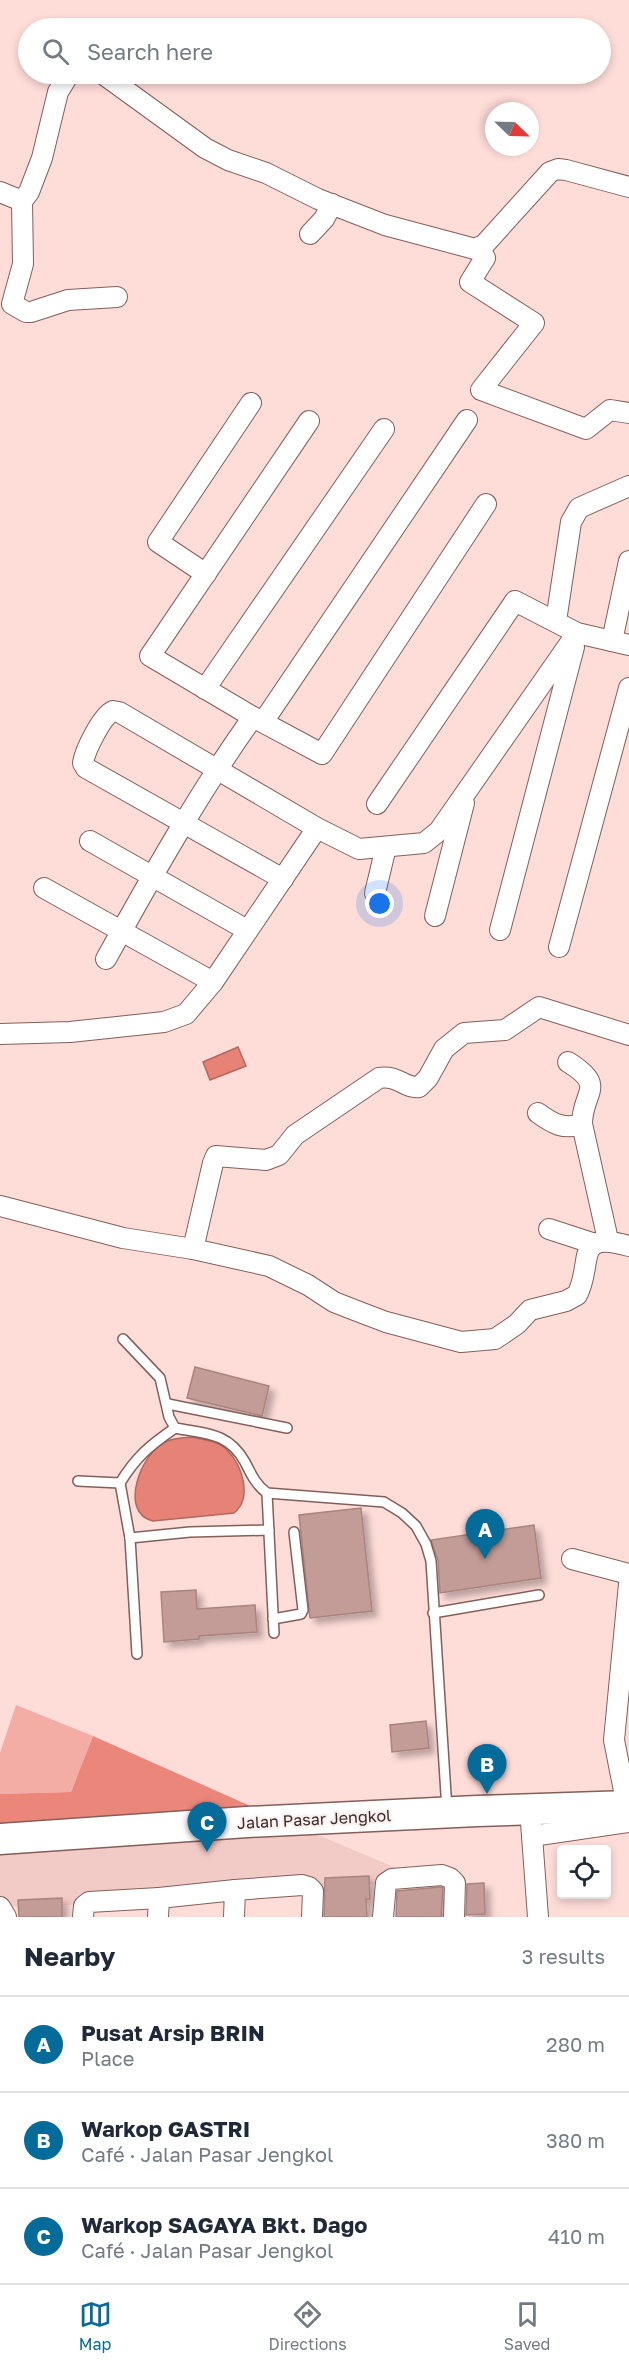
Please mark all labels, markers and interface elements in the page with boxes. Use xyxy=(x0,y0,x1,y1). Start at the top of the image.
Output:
search box xyxy=(18,18,611,84)
icon: search xyxy=(39,35,72,68)
text: Search here xyxy=(87,38,213,65)
north arrow xyxy=(485,102,539,156)
your location xyxy=(365,889,394,918)
pin: A xyxy=(466,1510,504,1559)
pin: B xyxy=(468,1744,506,1794)
pin: C xyxy=(188,1802,226,1852)
street label: Jalan Pasar Jengkol xyxy=(236,1805,392,1833)
map controls xyxy=(557,1845,611,1899)
button: locate xyxy=(557,1845,611,1899)
text: Nearby xyxy=(24,1941,115,1972)
text: 3 results xyxy=(522,1944,605,1968)
text: Pusat Arsip BRIN xyxy=(81,2019,265,2046)
text: A xyxy=(36,2032,51,2056)
text: 280 m xyxy=(546,2032,605,2056)
text: Place xyxy=(81,2046,134,2070)
text: Warkop GASTRI xyxy=(81,2115,250,2142)
text: B xyxy=(36,2128,51,2152)
text: 380 m xyxy=(546,2128,605,2152)
text: Café · Jalan Pasar Jengkol xyxy=(81,2142,334,2166)
text: Warkop SAGAYA Bkt. Dago xyxy=(81,2211,367,2238)
text: C xyxy=(36,2224,51,2248)
text: 410 m xyxy=(548,2224,605,2248)
text: Café · Jalan Pasar Jengkol xyxy=(81,2238,334,2262)
tab: Map xyxy=(79,2298,112,2354)
tab: Directions xyxy=(269,2298,347,2354)
tab: Saved xyxy=(504,2298,550,2354)

